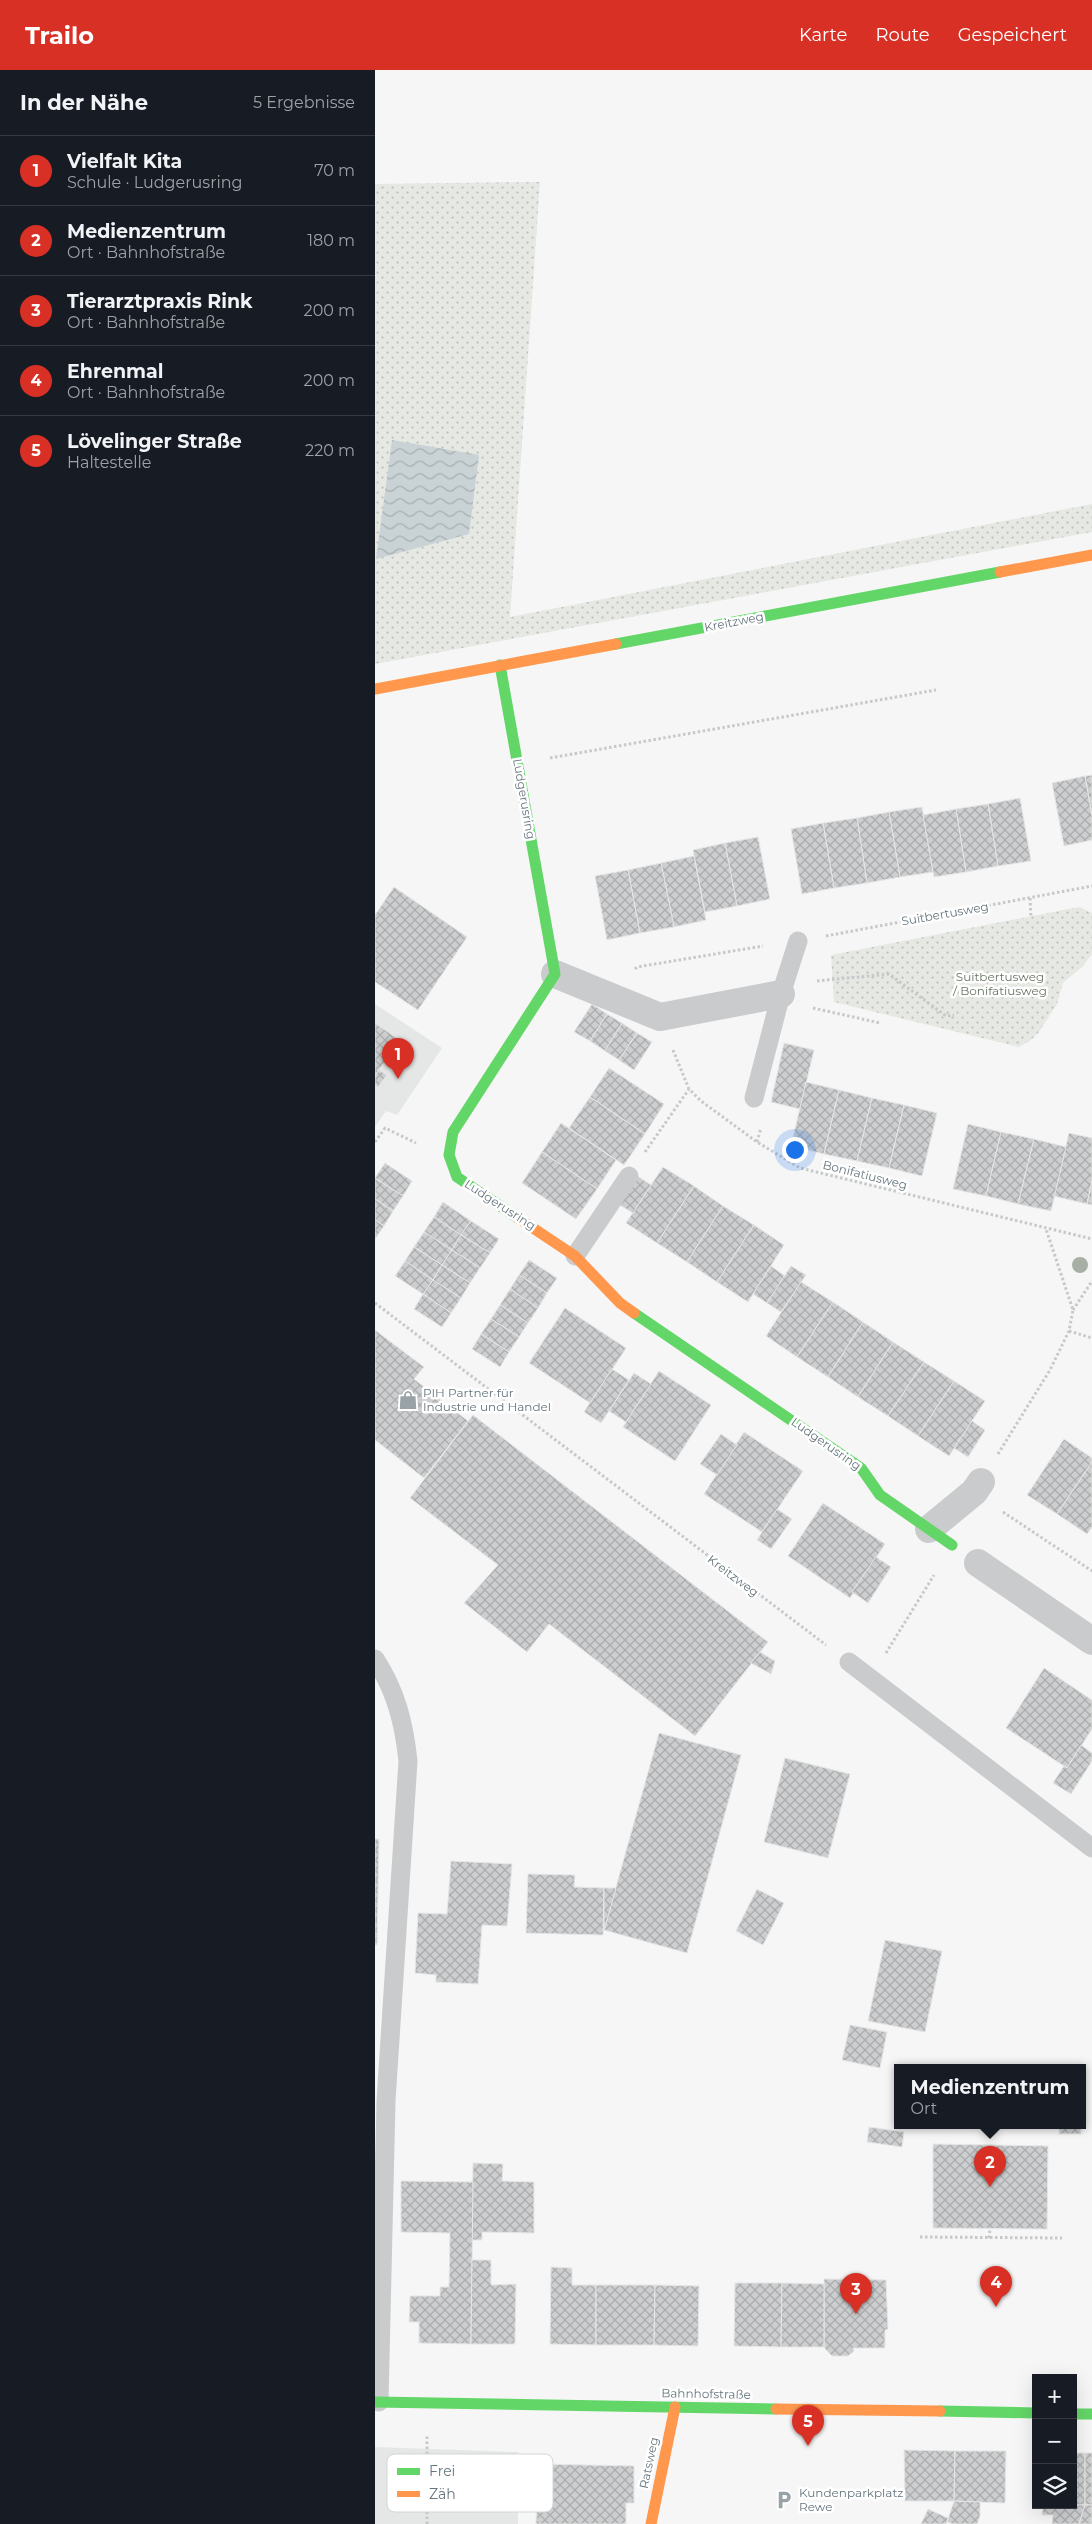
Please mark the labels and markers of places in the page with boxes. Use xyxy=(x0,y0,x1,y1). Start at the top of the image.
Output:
pin: 1 xyxy=(382,1038,414,1079)
place label: PIH Partner für Industrie und Handel xyxy=(423,1385,551,1414)
shop icon: PIH Partner für Industrie und Handel xyxy=(397,1389,419,1411)
pin: 2 xyxy=(974,2146,1006,2187)
pin: 4 xyxy=(980,2266,1012,2307)
pin: 3 xyxy=(840,2273,872,2314)
pin: 5 xyxy=(792,2405,824,2446)
place label: Kundenparkplatz Rewe xyxy=(799,2485,903,2514)
parking icon: Kundenparkplatz Rewe xyxy=(773,2489,795,2511)

